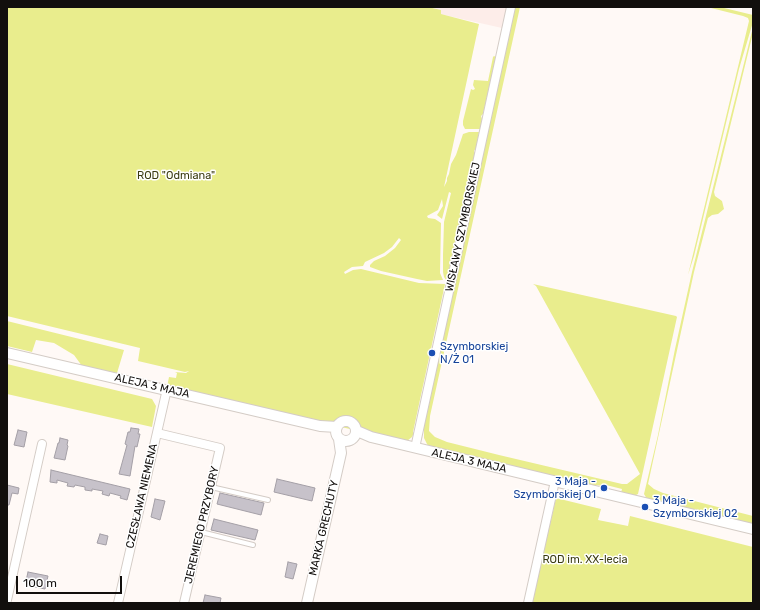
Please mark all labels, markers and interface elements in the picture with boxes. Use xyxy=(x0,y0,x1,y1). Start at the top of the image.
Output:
street label: WISŁAWY SZYMBORSKIEJ xyxy=(443,161,483,293)
park label: ROD "Odmiana" xyxy=(137,169,215,183)
place label: Szymborskiej N/Ż 01 xyxy=(440,340,508,366)
marker: Szymborskiej N/Ż 01 xyxy=(427,348,437,358)
street label: ALEJA 3 MAJA xyxy=(113,371,191,401)
street label: CZESŁAWA NIEMENA xyxy=(124,442,160,550)
street label: ALEJA 3 MAJA xyxy=(430,446,508,476)
street label: JEREMIEGO PRZYBORY xyxy=(182,465,222,585)
place label: 3 Maja - Szymborskiej 01 xyxy=(513,475,596,501)
street label: MARKA GRECHUTY xyxy=(307,479,341,577)
marker: 3 Maja - Szymborskiej 01 xyxy=(599,483,609,493)
place label: 3 Maja - Szymborskiej 02 xyxy=(653,494,737,520)
marker: 3 Maja - Szymborskiej 02 xyxy=(640,502,650,512)
park label: ROD im. XX-lecia xyxy=(542,553,628,567)
scale bar xyxy=(18,568,124,594)
text: 100 m xyxy=(23,576,57,590)

